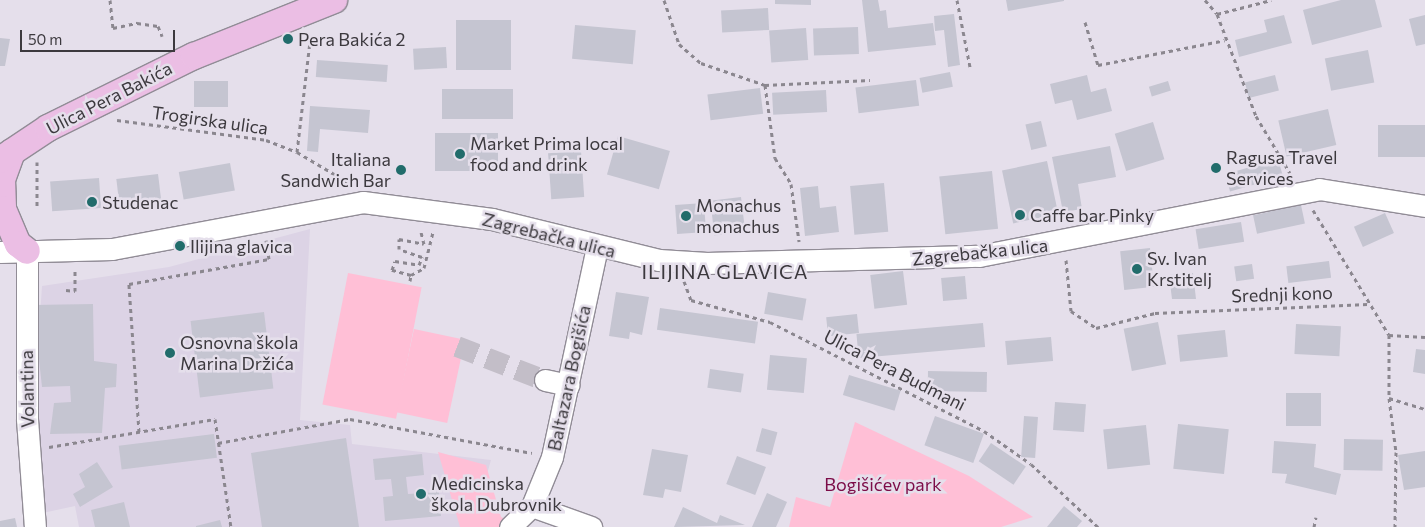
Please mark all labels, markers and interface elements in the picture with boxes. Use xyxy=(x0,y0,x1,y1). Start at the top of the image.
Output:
scale bar xyxy=(22,20,178,52)
place label: Pera Bakića 2 xyxy=(298,28,406,50)
text: 50 m xyxy=(28,30,62,48)
marker: Pera Bakića 2 xyxy=(282,33,294,45)
street label: Ulica Pera Bakića xyxy=(43,57,175,139)
street label: Trogirska ulica xyxy=(150,101,270,139)
place label: Market Prima local food and drink xyxy=(470,133,623,176)
place label: Ragusa Travel Services xyxy=(1226,147,1338,190)
marker: Market Prima local food and drink xyxy=(454,148,466,160)
place label: Italiana Sandwich Bar xyxy=(280,149,391,192)
marker: Ragusa Travel Services xyxy=(1210,162,1222,174)
marker: Italiana Sandwich Bar xyxy=(395,164,407,176)
place label: Studenac xyxy=(102,191,178,213)
place label: Monachus monachus xyxy=(696,195,781,238)
marker: Studenac xyxy=(86,196,98,208)
place label: Caffe bar Pinky xyxy=(1030,204,1154,226)
street label: Zagrebačka ulica xyxy=(480,208,618,262)
marker: Caffe bar Pinky xyxy=(1014,209,1026,221)
marker: Monachus monachus xyxy=(680,210,692,222)
street label: Zagrebačka ulica xyxy=(911,234,1049,270)
place label: Ilijina glavica xyxy=(190,235,292,257)
marker: Ilijina glavica xyxy=(174,240,186,252)
place label: Sv. Ivan Krstitelj xyxy=(1147,248,1212,290)
district label: ILIJINA GLAVICA xyxy=(640,259,810,283)
marker: Sv. Ivan Krstitelj xyxy=(1131,263,1143,275)
street label: Srednji kono xyxy=(1231,281,1333,307)
street label: Baltazara Bogišića xyxy=(543,303,595,453)
street label: Ulica Pera Budmani xyxy=(820,325,970,415)
place label: Osnovna škola Marina Držića xyxy=(180,332,298,374)
marker: Osnovna škola Marina Držića xyxy=(164,347,176,359)
street label: Volantina xyxy=(16,350,38,428)
place label: Medicinska škola Dubrovnik xyxy=(431,473,562,516)
park label: Bogišićev park xyxy=(824,473,942,495)
marker: Medicinska škola Dubrovnik xyxy=(415,488,427,500)

